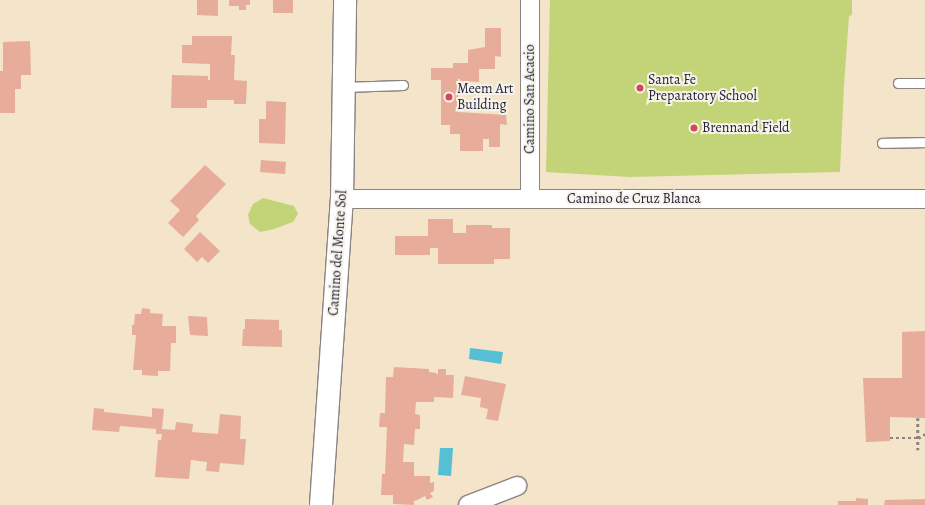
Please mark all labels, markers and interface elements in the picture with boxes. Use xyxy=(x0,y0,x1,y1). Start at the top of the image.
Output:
street label: Camino San Acacio xyxy=(522,44,538,154)
place label: Santa Fe Preparatory School xyxy=(648,72,757,104)
place label: Meem Art Building xyxy=(457,81,513,114)
marker: Santa Fe Preparatory School xyxy=(635,83,645,93)
marker: Meem Art Building xyxy=(444,92,454,102)
place label: Brennand Field xyxy=(702,120,790,136)
marker: Brennand Field xyxy=(689,123,699,133)
street label: Camino del Monte Sol xyxy=(325,190,351,316)
street label: Camino de Cruz Blanca xyxy=(567,191,701,207)

